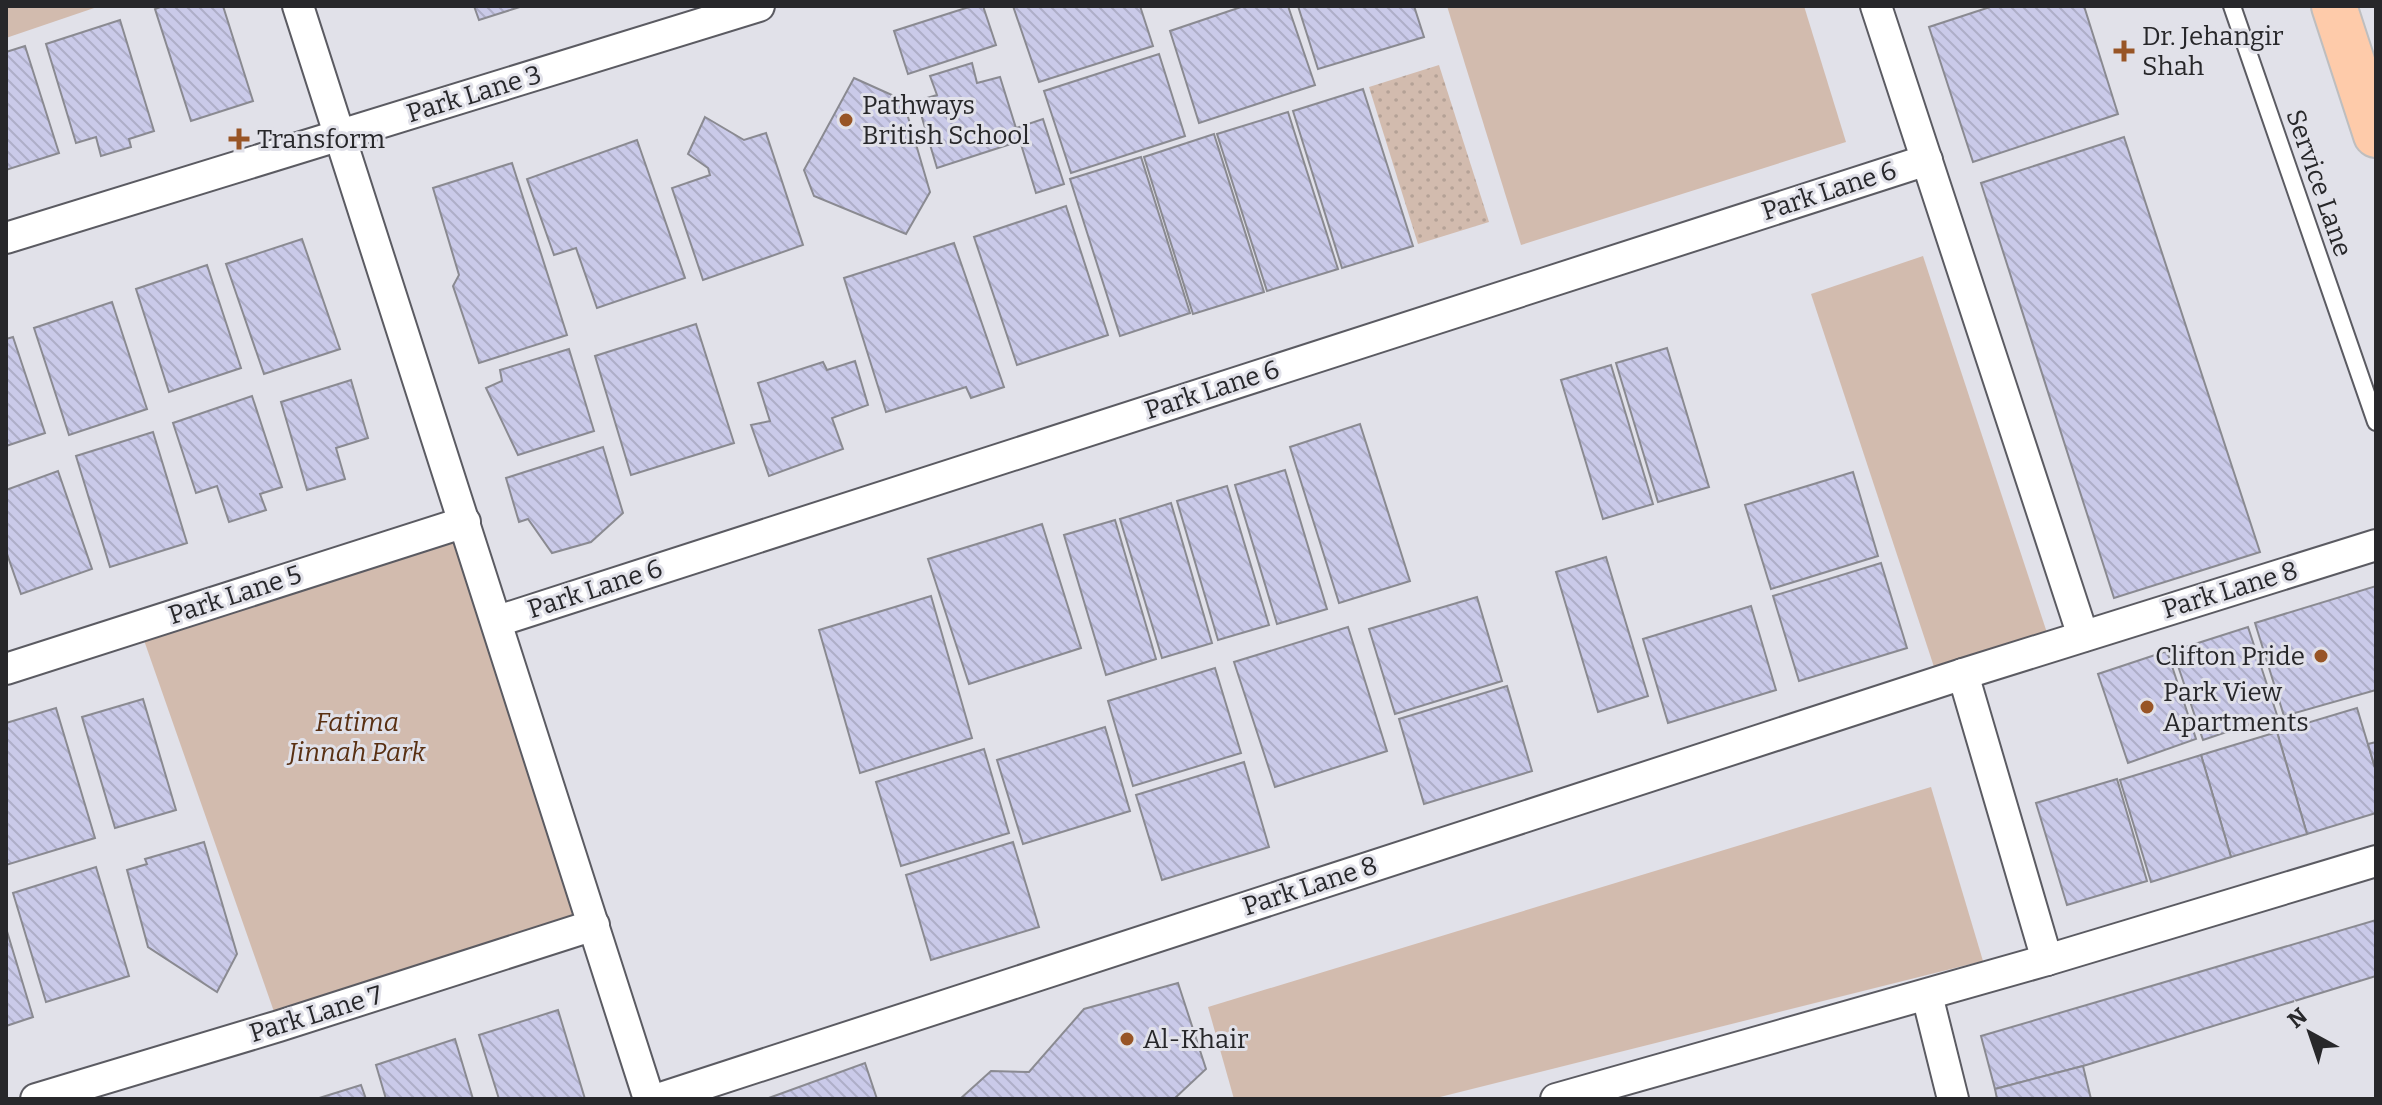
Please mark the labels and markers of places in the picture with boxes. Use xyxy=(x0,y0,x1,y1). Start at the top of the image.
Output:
place label: Dr. Jehangir Shah xyxy=(2142,21,2284,82)
marker: Dr. Jehangir Shah xyxy=(2113,40,2135,62)
place label: Pathways British School xyxy=(862,90,1030,151)
marker: Pathways British School xyxy=(837,111,855,129)
place label: Transform xyxy=(257,124,385,155)
marker: Transform xyxy=(228,128,250,150)
place label: Clifton Pride xyxy=(2155,641,2305,672)
marker: Clifton Pride xyxy=(2312,647,2330,665)
place label: Park View Apartments xyxy=(2163,677,2309,738)
marker: Park View Apartments xyxy=(2138,698,2156,716)
place label: Al-Khair xyxy=(1143,1024,1249,1055)
marker: Al-Khair xyxy=(1118,1030,1136,1048)

